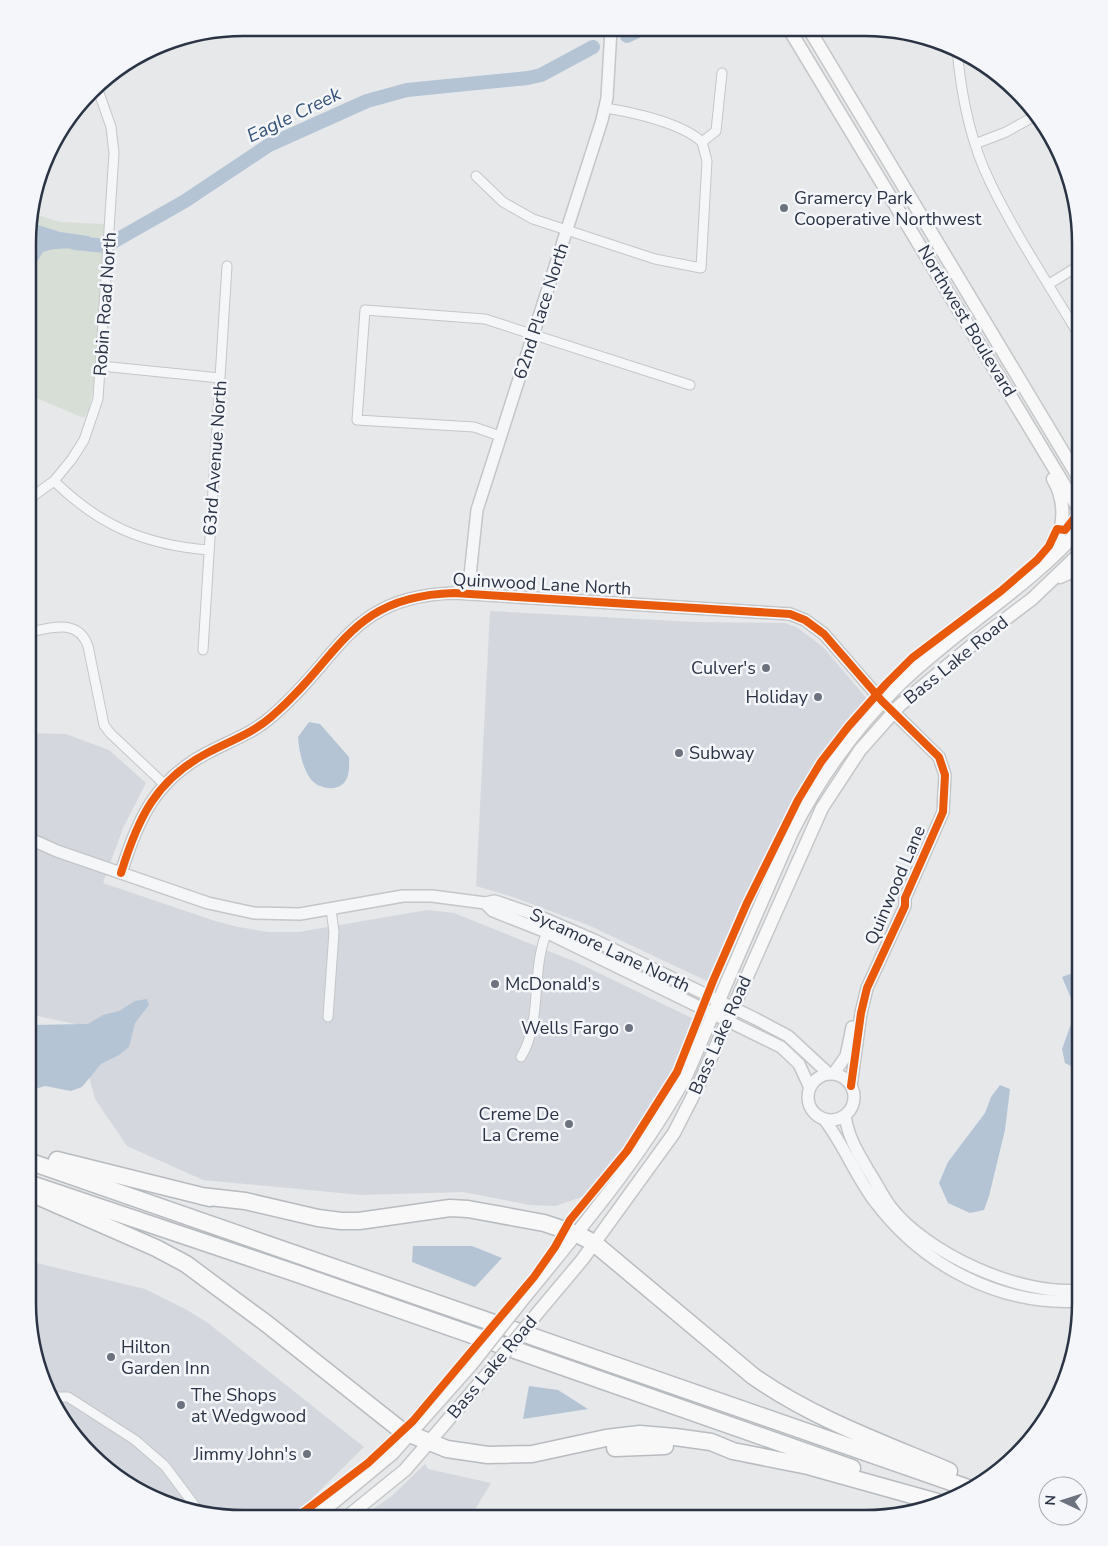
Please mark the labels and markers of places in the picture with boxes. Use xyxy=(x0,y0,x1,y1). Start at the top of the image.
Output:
place label: Gramercy Park Cooperative Northwest xyxy=(794,186,982,231)
marker: Gramercy Park Cooperative Northwest xyxy=(778,202,790,214)
place label: Culver's xyxy=(691,656,756,680)
marker: Culver's xyxy=(760,662,772,674)
place label: Holiday xyxy=(746,685,809,709)
marker: Holiday xyxy=(812,691,824,703)
place label: Subway xyxy=(689,741,755,765)
marker: Subway xyxy=(673,747,685,759)
place label: McDonald's xyxy=(505,972,600,996)
marker: McDonald's xyxy=(489,978,501,990)
place label: Wells Fargo xyxy=(521,1016,619,1040)
marker: Wells Fargo xyxy=(623,1022,635,1034)
place label: Creme De La Creme xyxy=(478,1102,559,1147)
marker: Creme De La Creme xyxy=(563,1118,575,1130)
place label: Hilton Garden Inn xyxy=(121,1335,210,1380)
marker: Hilton Garden Inn xyxy=(105,1351,117,1363)
place label: The Shops at Wedgwood xyxy=(191,1383,306,1428)
marker: The Shops at Wedgwood xyxy=(175,1399,187,1411)
place label: Jimmy John's xyxy=(192,1442,297,1466)
marker: Jimmy John's xyxy=(301,1448,313,1460)

